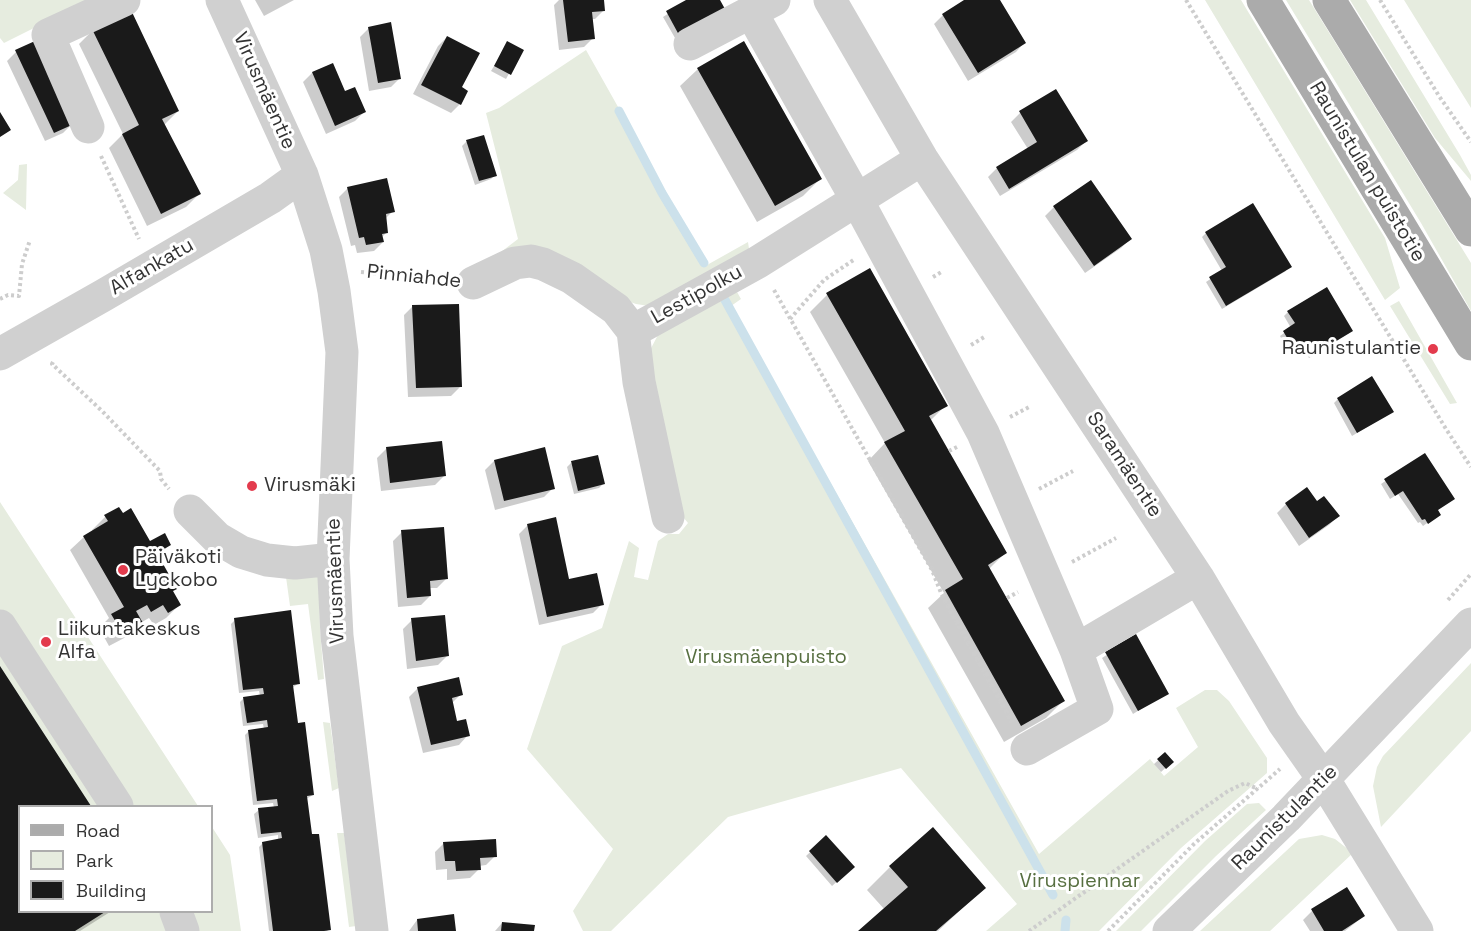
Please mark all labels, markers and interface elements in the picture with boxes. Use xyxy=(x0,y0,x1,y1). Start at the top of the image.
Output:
street label: Virusmäentie xyxy=(227,29,301,153)
street label: Raunistulan puistotie xyxy=(1304,78,1430,266)
street label: Alfankatu xyxy=(106,233,198,301)
street label: Pinniahde xyxy=(366,260,462,294)
street label: Lestipolku xyxy=(647,260,747,330)
place label: Raunistulantie xyxy=(1282,337,1421,361)
marker: Raunistulantie xyxy=(1426,342,1440,356)
street label: Saramäentie xyxy=(1081,408,1167,522)
place label: Virusmäki xyxy=(264,474,356,498)
marker: Virusmäki xyxy=(245,479,259,493)
street label: Virusmäentie xyxy=(322,518,350,644)
place label: Päiväkoti Lyckobo xyxy=(135,546,221,593)
marker: Päiväkoti Lyckobo xyxy=(116,563,130,577)
place label: Liikuntakeskus Alfa xyxy=(58,618,200,665)
marker: Liikuntakeskus Alfa xyxy=(39,635,53,649)
park label: Virusmäenpuisto xyxy=(685,646,847,670)
street label: Raunistulantie xyxy=(1227,760,1343,876)
legend xyxy=(18,805,213,913)
text: Road xyxy=(76,819,120,842)
text: Park xyxy=(76,849,113,872)
park label: Viruspiennar xyxy=(1020,870,1140,894)
text: Building xyxy=(76,879,146,902)

